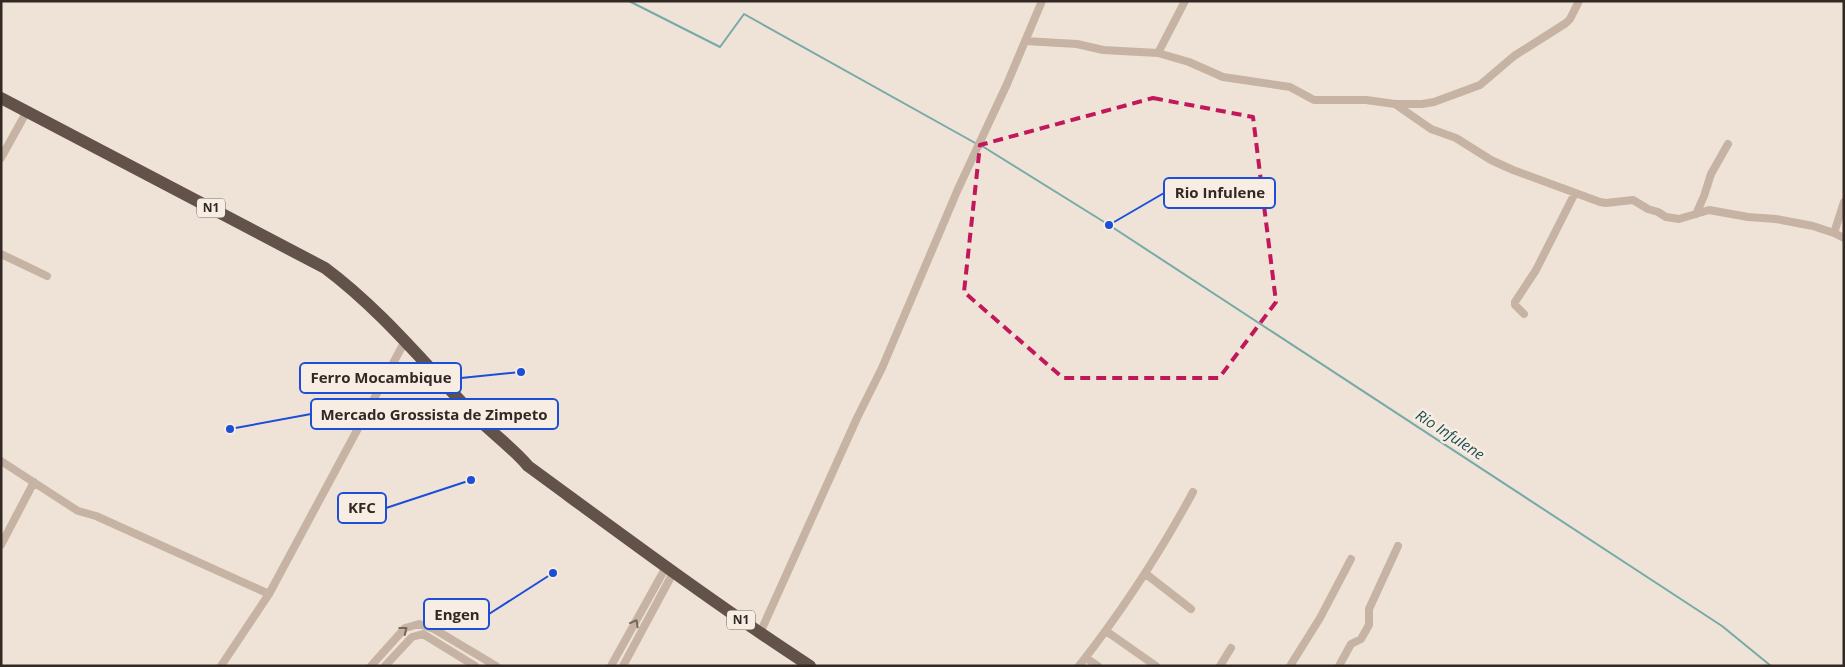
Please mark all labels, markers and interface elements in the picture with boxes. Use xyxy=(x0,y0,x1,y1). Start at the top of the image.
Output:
callout: Rio Infulene xyxy=(1164,178,1275,208)
text: Rio Infulene xyxy=(1175,182,1265,202)
road number: N1 xyxy=(197,198,225,218)
callout: Ferro Mocambique xyxy=(300,363,461,393)
text: Ferro Mocambique xyxy=(310,367,452,387)
callout: Mercado Grossista de Zimpeto xyxy=(311,399,558,429)
text: Mercado Grossista de Zimpeto xyxy=(320,404,548,424)
water label: Rio Infulene xyxy=(1412,405,1489,464)
callout: KFC xyxy=(338,493,386,523)
text: KFC xyxy=(348,497,376,517)
callout: Engen xyxy=(424,599,489,629)
text: Engen xyxy=(434,604,480,624)
road number: N1 xyxy=(727,610,755,630)
one-way arrow xyxy=(629,619,639,628)
one-way arrow xyxy=(398,628,407,636)

